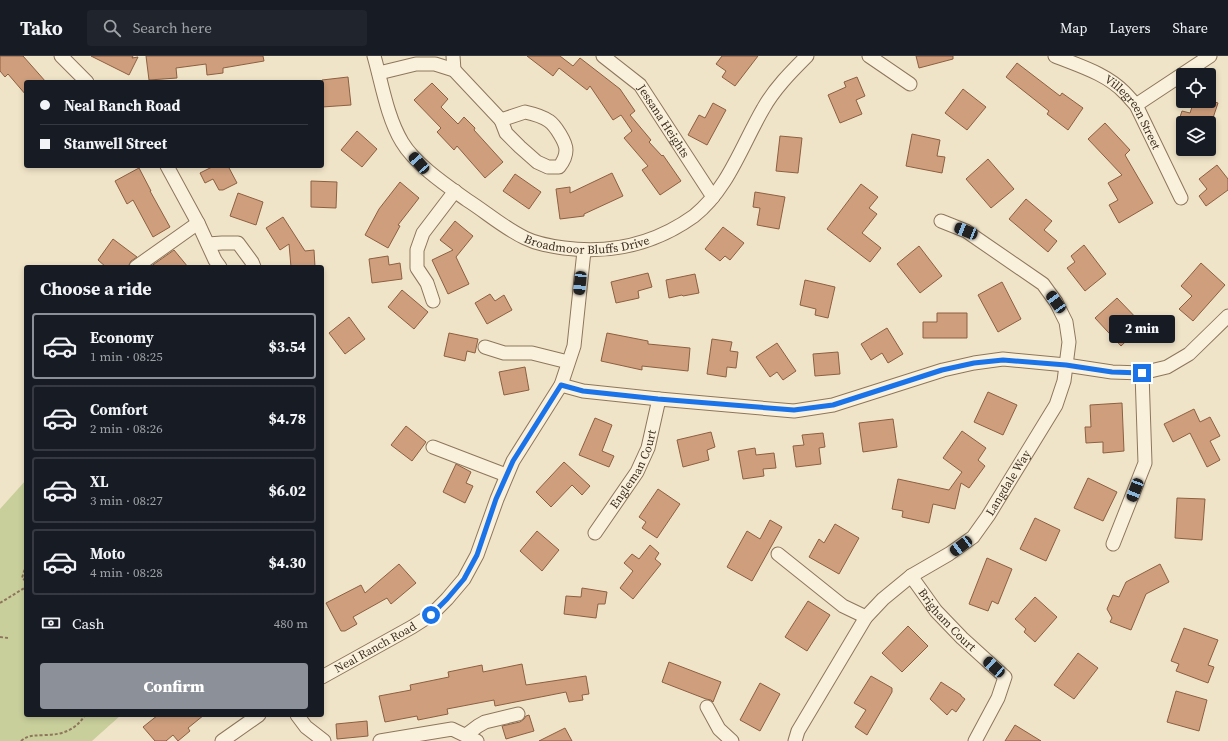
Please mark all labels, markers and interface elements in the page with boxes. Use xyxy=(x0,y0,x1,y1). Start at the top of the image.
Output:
search box xyxy=(87,10,367,46)
text: Tako xyxy=(20,15,63,41)
icon: search xyxy=(101,17,123,39)
text: Search here xyxy=(133,17,212,38)
text: Map xyxy=(1060,18,1087,38)
text: Layers xyxy=(1109,18,1151,38)
text: Share xyxy=(1173,18,1208,38)
map controls xyxy=(1176,68,1216,156)
button: locate xyxy=(1176,68,1216,108)
street label: Villegreen Street xyxy=(1102,71,1164,152)
street label: Jessana Heights xyxy=(633,80,693,161)
text: Neal Ranch Road xyxy=(64,95,180,116)
button: layers xyxy=(1176,116,1216,156)
text: Stanwell Street xyxy=(64,133,167,154)
car xyxy=(407,150,431,176)
car xyxy=(953,221,979,241)
street label: Broadmoor Bluffs Drive xyxy=(522,231,651,258)
car xyxy=(573,270,587,296)
text: Choose a ride xyxy=(40,276,152,301)
car xyxy=(1044,289,1068,315)
callout: 2 min xyxy=(1109,315,1175,343)
text: 2 min xyxy=(1125,320,1159,337)
text: Economy xyxy=(90,327,154,348)
icon: car xyxy=(42,328,78,364)
text: $3.54 xyxy=(268,336,306,357)
text: 1 min · 08:25 xyxy=(90,348,163,365)
route end xyxy=(1133,364,1151,382)
text: Comfort xyxy=(90,399,148,420)
icon: car xyxy=(42,400,78,436)
text: $4.78 xyxy=(268,408,306,429)
text: 2 min · 08:26 xyxy=(90,420,163,437)
street label: Engleman Court xyxy=(606,428,660,512)
street label: Langdale Way xyxy=(982,446,1035,519)
text: XL xyxy=(90,471,109,492)
icon: car xyxy=(42,472,78,508)
car xyxy=(1125,477,1145,503)
text: $6.02 xyxy=(268,480,306,501)
text: 3 min · 08:27 xyxy=(90,492,163,509)
car xyxy=(948,534,974,558)
text: Moto xyxy=(90,543,125,564)
icon: car xyxy=(42,544,78,580)
text: $4.30 xyxy=(268,552,306,573)
text: 4 min · 08:28 xyxy=(90,564,163,581)
street label: Brigham Court xyxy=(915,585,979,655)
route start xyxy=(422,606,440,624)
icon: cash xyxy=(40,612,62,634)
text: Cash xyxy=(72,613,104,634)
text: 480 m xyxy=(274,615,308,632)
street label: Neal Ranch Road xyxy=(332,618,420,677)
car xyxy=(981,655,1007,679)
button: Confirm xyxy=(40,663,308,709)

